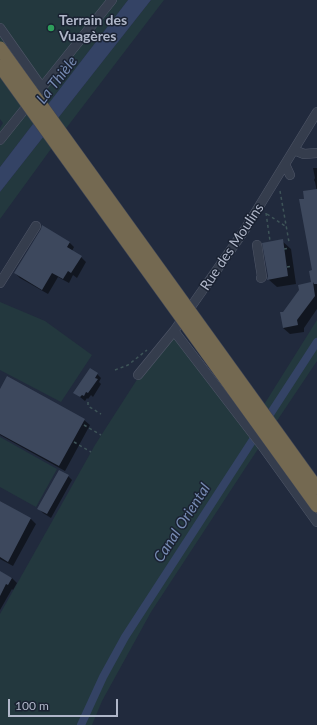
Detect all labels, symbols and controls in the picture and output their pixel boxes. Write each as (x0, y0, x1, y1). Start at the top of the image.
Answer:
place label: Terrain des Vuagères (59, 12, 127, 44)
marker: Terrain des Vuagères (46, 23, 56, 33)
water label: La Thièle (33, 53, 81, 107)
street label: Rue des Moulins (197, 200, 267, 294)
water label: Canal Oriental (150, 480, 214, 566)
scale bar (10, 691, 120, 717)
text: 100 m (15, 698, 49, 713)

